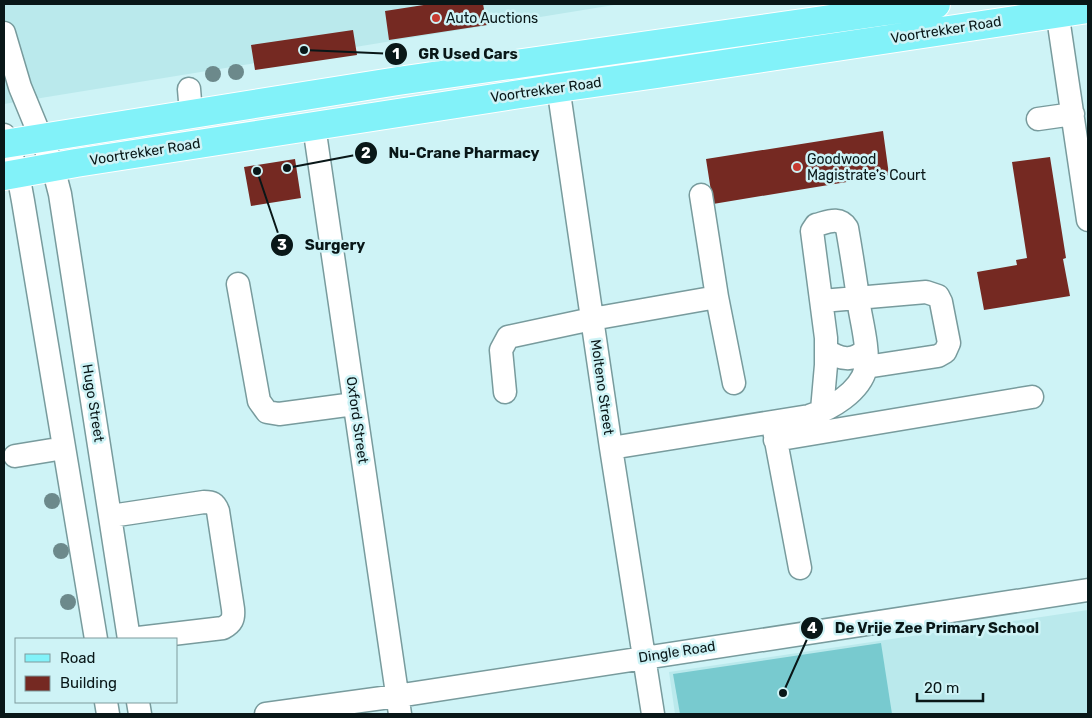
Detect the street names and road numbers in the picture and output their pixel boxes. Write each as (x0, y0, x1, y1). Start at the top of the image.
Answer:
street label: Voortrekker Road (889, 13, 1003, 47)
street label: Voortrekker Road (489, 74, 603, 106)
street label: Voortrekker Road (88, 135, 202, 169)
street label: Molteno Street (587, 338, 617, 436)
street label: Hugo Street (78, 363, 108, 444)
street label: Oxford Street (342, 375, 372, 465)
street label: Dingle Road (637, 638, 717, 666)

